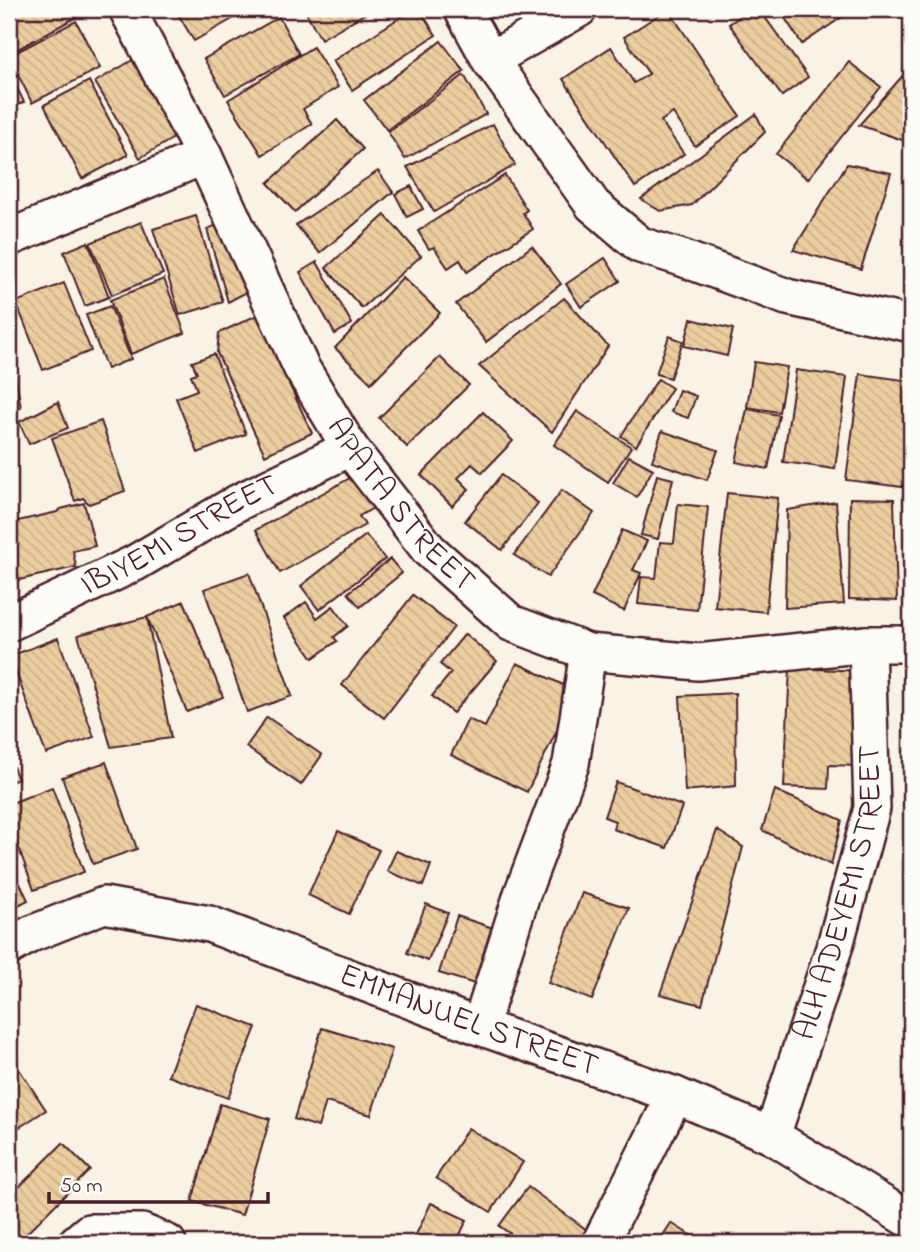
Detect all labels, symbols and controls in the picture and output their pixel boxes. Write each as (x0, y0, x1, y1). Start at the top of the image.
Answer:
street label: APATA STREET (313, 409, 486, 604)
street label: IBIYEMI STREET (73, 463, 287, 609)
street label: ALH ADEYEMI STREET (782, 745, 896, 1046)
street label: EMMANUEL STREET (332, 952, 605, 1090)
scale bar (49, 1161, 268, 1205)
text: 50 m (60, 1172, 103, 1202)

